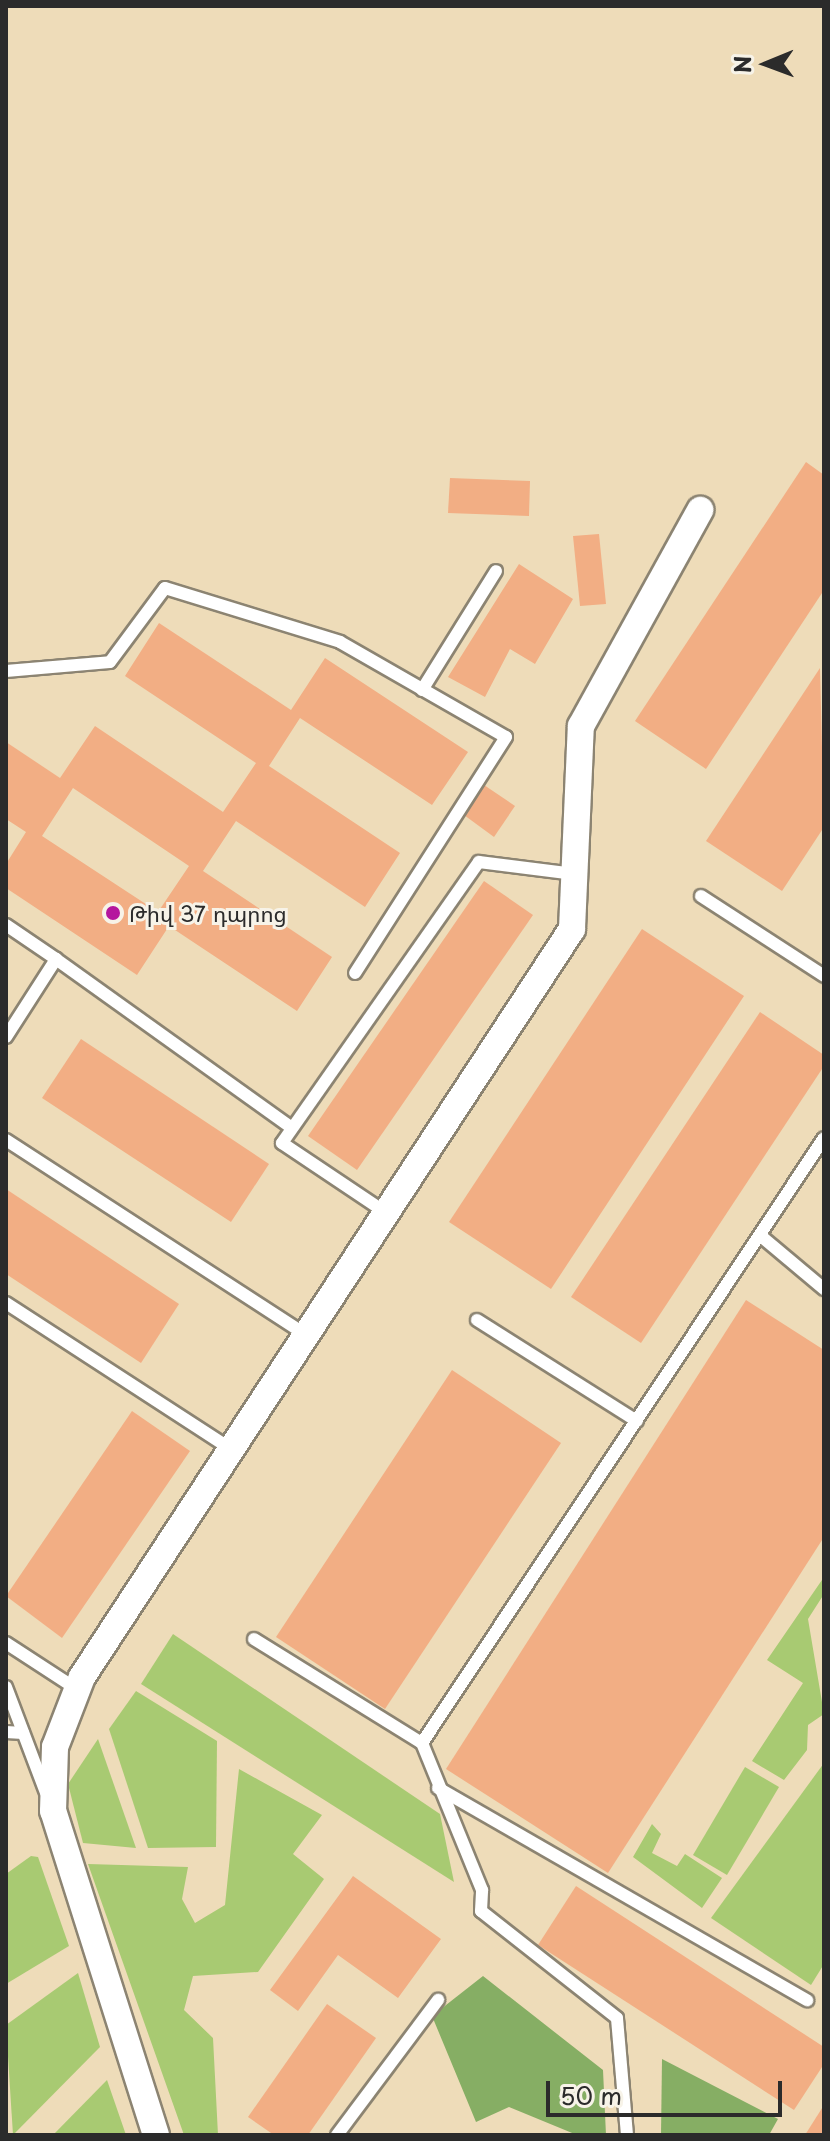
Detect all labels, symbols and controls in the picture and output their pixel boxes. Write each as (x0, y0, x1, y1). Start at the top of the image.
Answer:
north arrow (726, 24, 806, 104)
text: N (725, 55, 758, 73)
place label: Թիվ 37 դպրոց (129, 900, 287, 926)
marker: Թիվ 37 դպրոց (104, 904, 122, 922)
scale bar (550, 2065, 786, 2115)
text: 50 m (560, 2077, 622, 2113)

